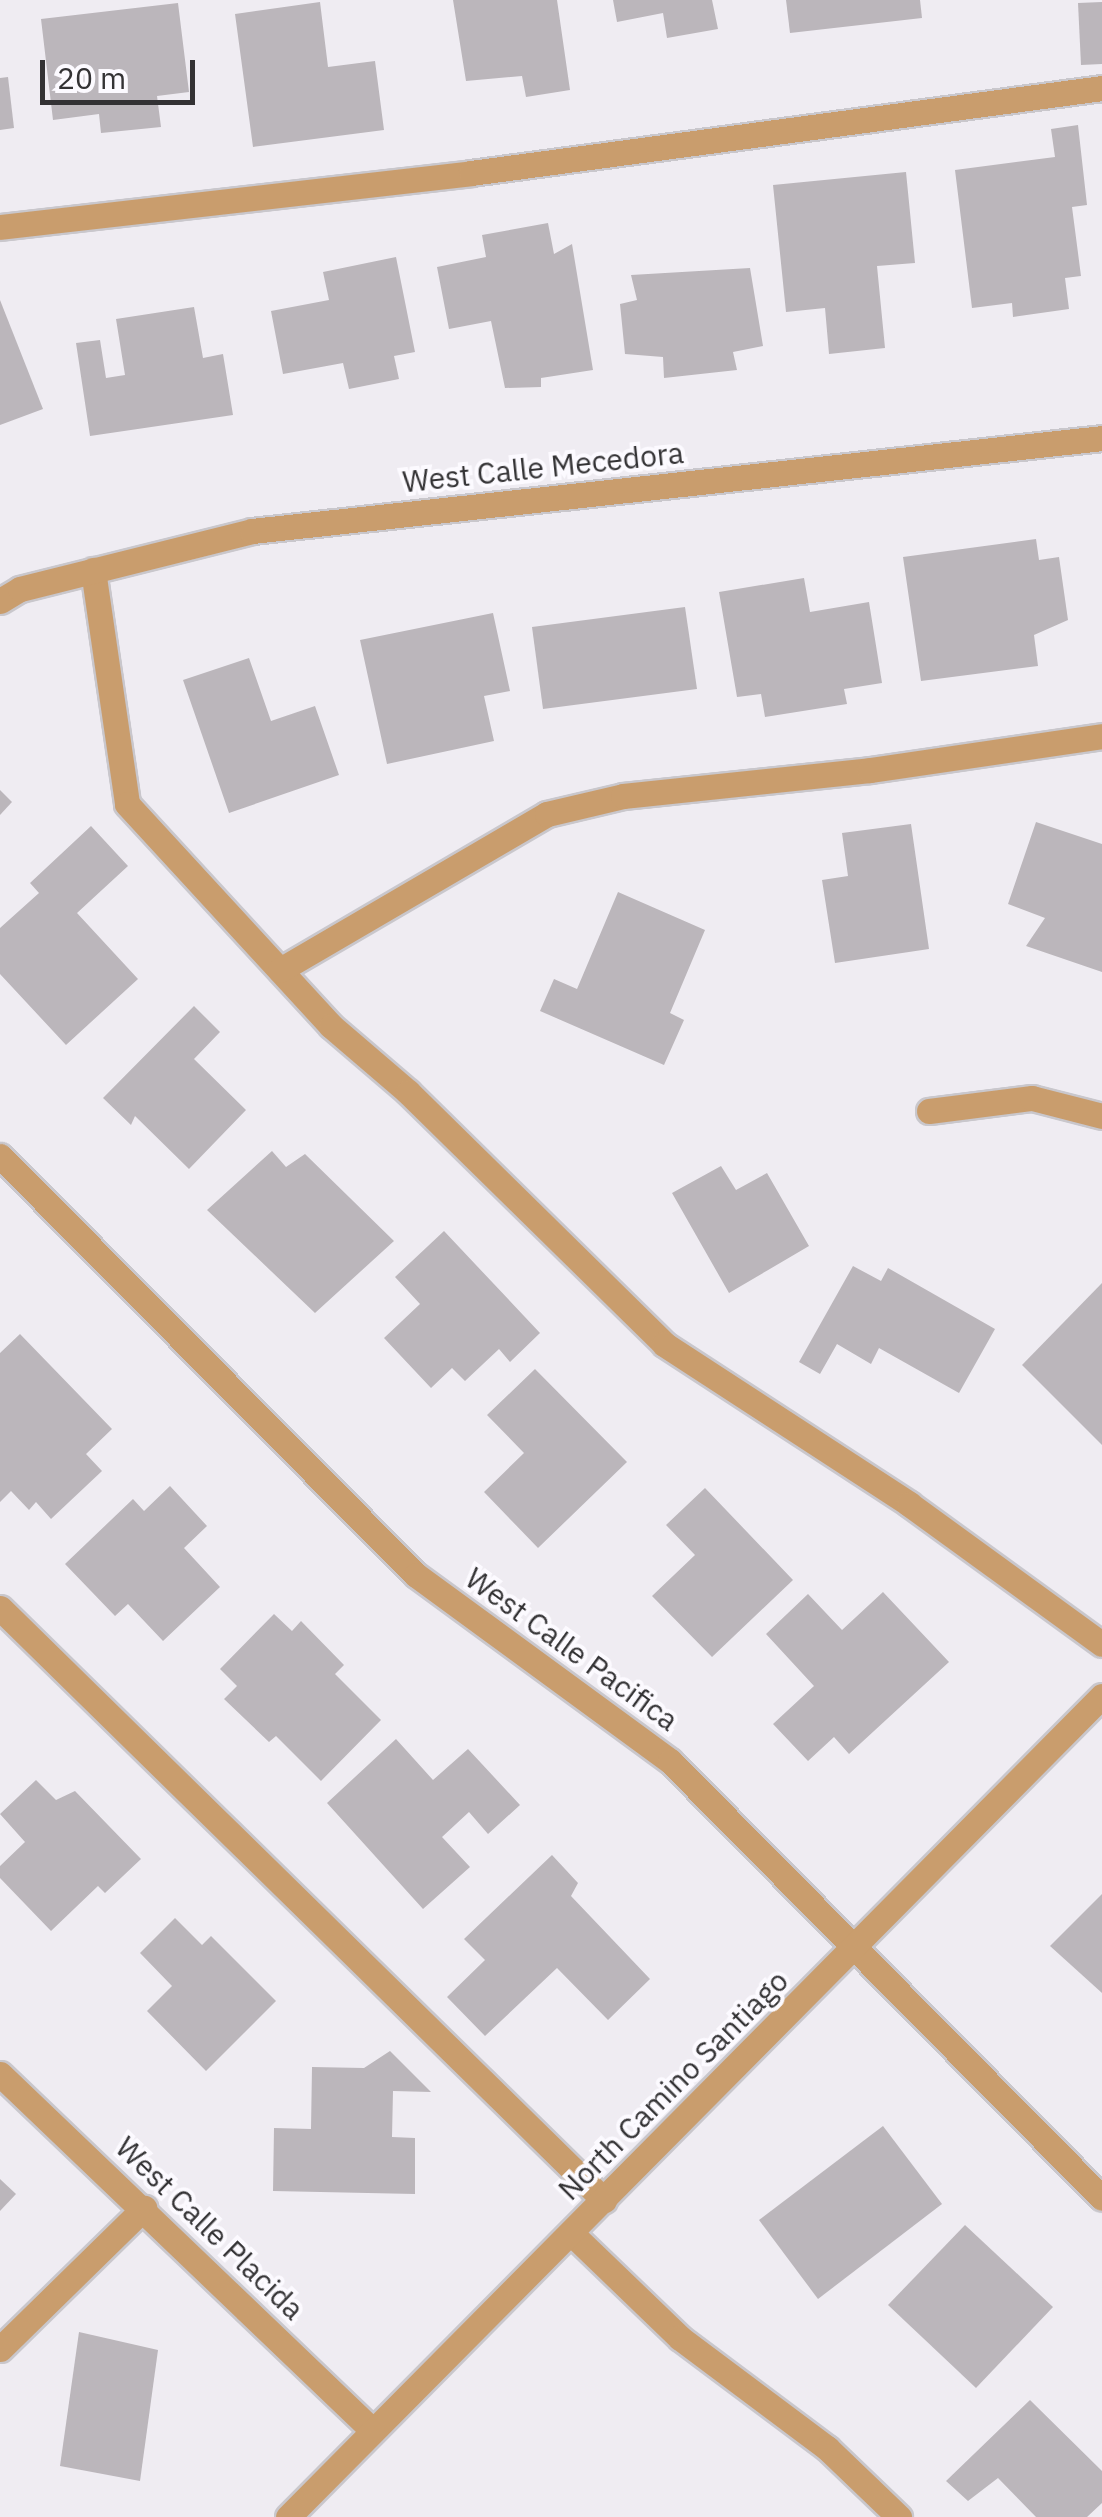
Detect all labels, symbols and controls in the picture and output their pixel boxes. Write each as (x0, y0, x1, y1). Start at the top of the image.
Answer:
scale bar (45, 40, 200, 102)
text: 20 m (57, 58, 126, 97)
street label: West Calle Mecedora (401, 434, 685, 500)
street label: West Calle Pacifica (459, 1560, 685, 1738)
street label: North Camino Santiago (551, 1963, 795, 2207)
street label: West Calle Placida (108, 2129, 312, 2327)

